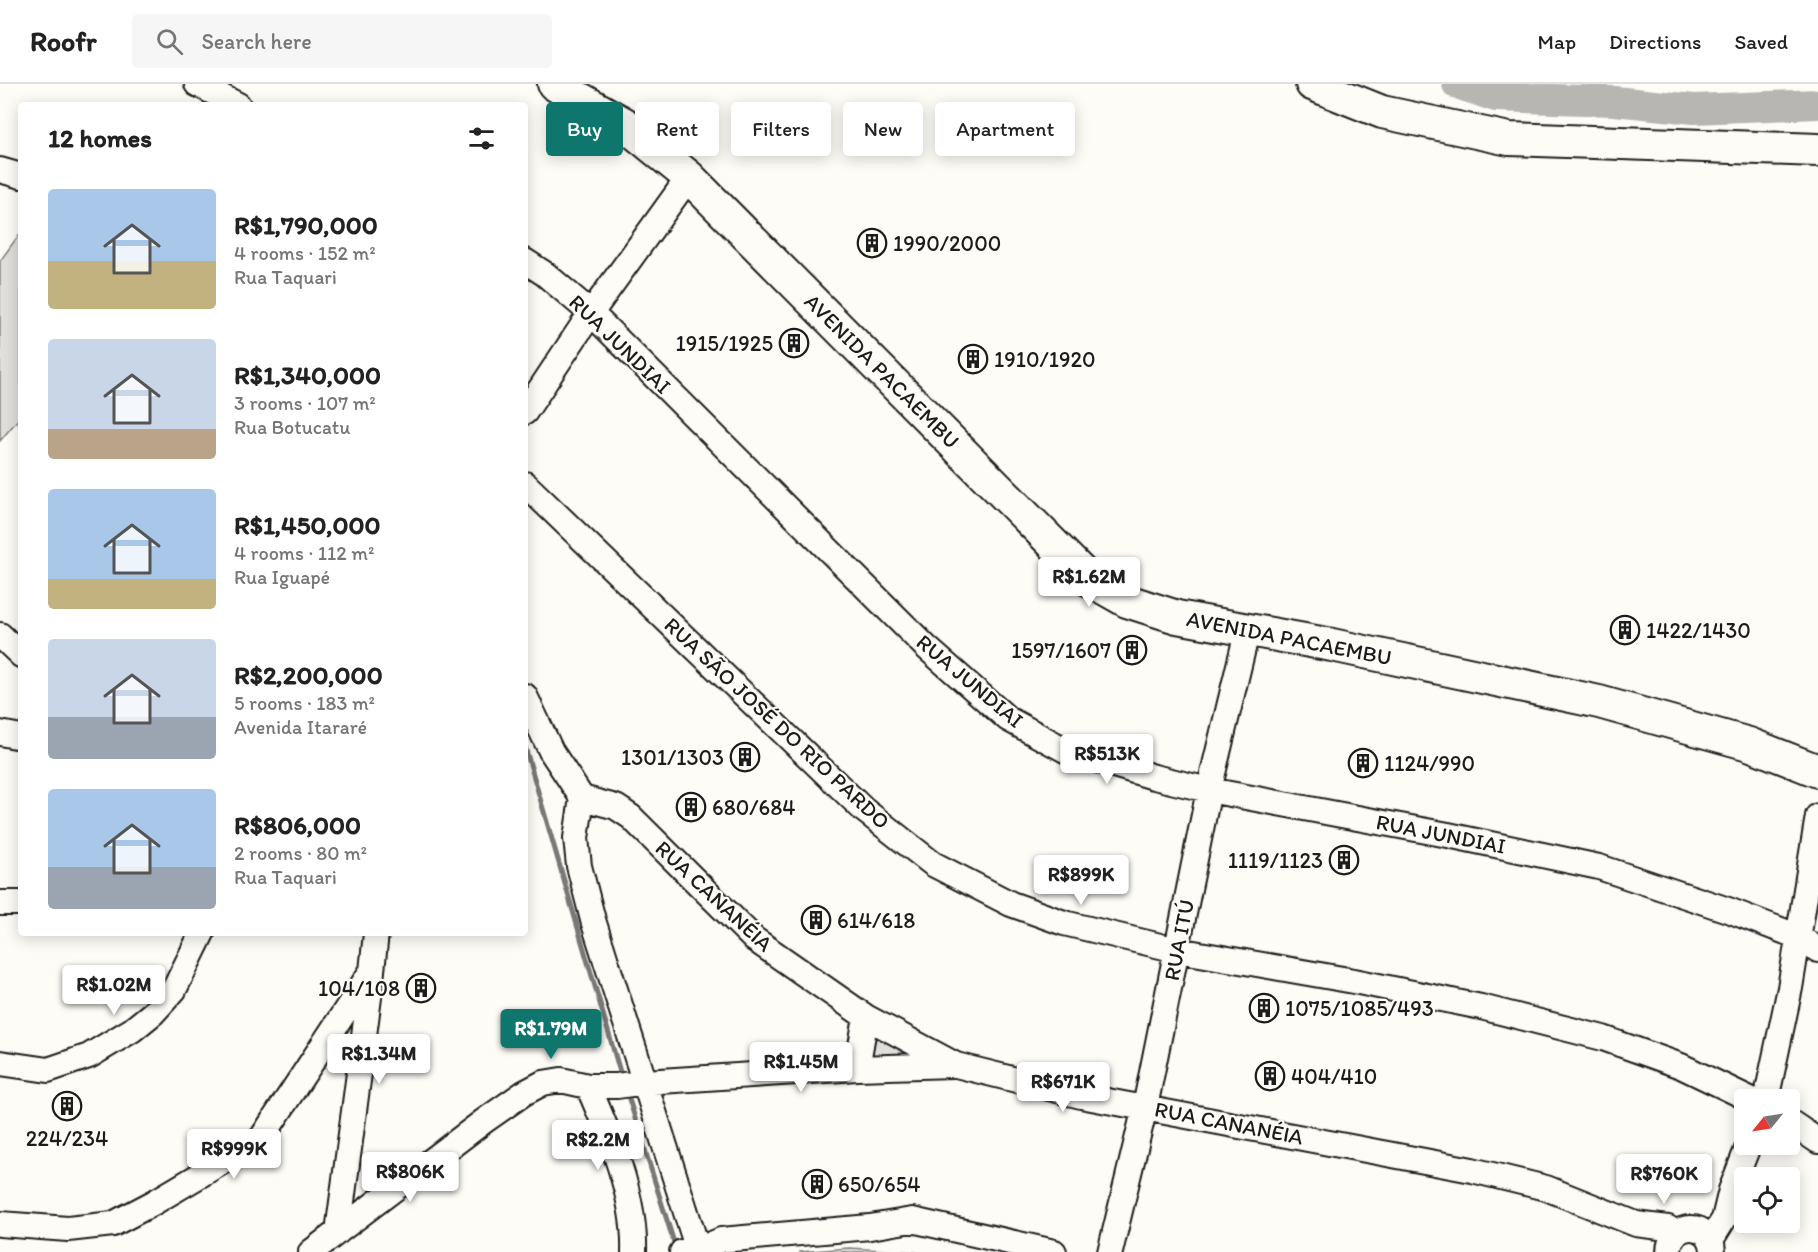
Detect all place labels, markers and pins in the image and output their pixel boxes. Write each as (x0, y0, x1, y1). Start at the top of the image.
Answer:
building icon: 1990/2000 (856, 227, 888, 259)
place label: 1990/2000 (893, 230, 1001, 257)
building icon: 1915/1925 (778, 327, 810, 359)
place label: 1915/1925 (675, 330, 773, 357)
building icon: 1910/1920 (957, 343, 989, 375)
place label: 1910/1920 (994, 346, 1096, 373)
pin: R$1.62M (1034, 557, 1144, 608)
building icon: 1422/1430 (1609, 614, 1641, 646)
place label: 1422/1430 (1646, 617, 1751, 644)
building icon: 1597/1607 (1116, 634, 1148, 666)
place label: 1597/1607 (1011, 637, 1111, 664)
pin: R$513K (1058, 734, 1156, 785)
building icon: 1301/1303 (729, 741, 761, 773)
place label: 1301/1303 (621, 744, 724, 771)
building icon: 1124/990 (1347, 747, 1379, 779)
place label: 1124/990 (1384, 750, 1475, 777)
building icon: 680/684 (675, 791, 707, 823)
place label: 680/684 (712, 794, 795, 821)
building icon: 1119/1123 (1328, 844, 1360, 876)
place label: 1119/1123 (1228, 847, 1323, 874)
pin: R$899K (1032, 855, 1130, 906)
building icon: 614/618 (800, 904, 832, 936)
place label: 614/618 (837, 907, 915, 934)
pin: R$1.02M (59, 965, 169, 1016)
building icon: 104/108 (405, 972, 437, 1004)
place label: 104/108 (318, 975, 400, 1002)
building icon: 1075/1085/493 (1248, 992, 1280, 1024)
place label: 1075/1085/493 (1285, 995, 1434, 1022)
pin: R$1.79M (496, 1009, 606, 1060)
pin: R$1.34M (324, 1034, 434, 1085)
pin: R$1.45M (746, 1042, 856, 1093)
building icon: 404/410 (1254, 1060, 1286, 1092)
pin: R$671K (1014, 1062, 1112, 1113)
place label: 404/410 (1291, 1063, 1377, 1090)
building icon: 224/234 (51, 1090, 83, 1122)
pin: R$2.2M (549, 1120, 647, 1171)
place label: 224/234 (26, 1125, 108, 1152)
pin: R$999K (185, 1129, 283, 1180)
pin: R$806K (361, 1152, 459, 1203)
pin: R$760K (1615, 1154, 1713, 1205)
building icon: 650/654 (801, 1168, 833, 1200)
place label: 650/654 (838, 1171, 920, 1198)

